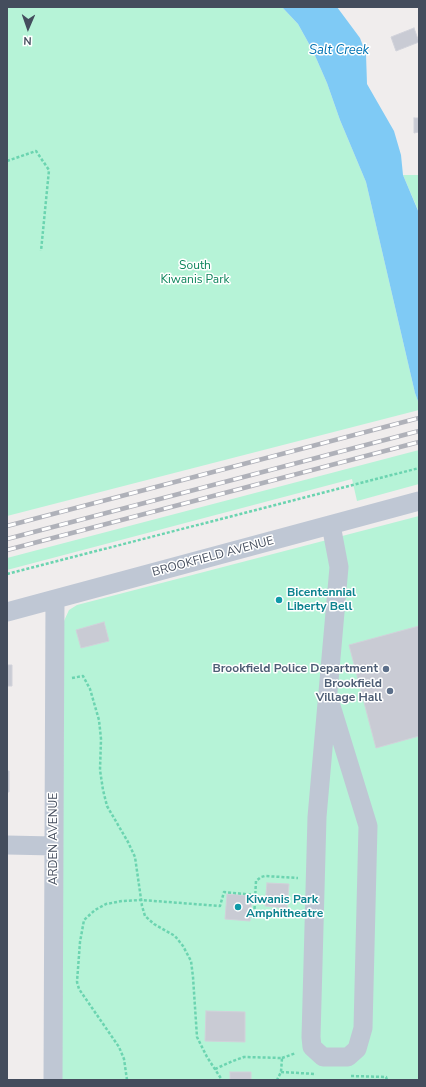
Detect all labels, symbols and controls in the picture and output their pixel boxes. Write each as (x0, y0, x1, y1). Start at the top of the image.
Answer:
north arrow (8, 8, 48, 48)
text: N (23, 33, 32, 48)
water label: Salt Creek (309, 43, 369, 59)
park label: South Kiwanis Park (160, 259, 230, 287)
street label: BROOKFIELD AVENUE (151, 534, 275, 580)
place label: Bicentennial Liberty Bell (287, 586, 356, 614)
marker: Bicentennial Liberty Bell (274, 595, 284, 605)
place label: Brookfield Police Department (213, 662, 378, 676)
marker: Brookfield Police Department (381, 664, 391, 674)
place label: Brookfield Village Hall (316, 677, 382, 705)
marker: Brookfield Village Hall (385, 686, 395, 696)
street label: ARDEN AVENUE (47, 793, 61, 885)
place label: Kiwanis Park Amphitheatre (246, 893, 323, 921)
marker: Kiwanis Park Amphitheatre (233, 902, 243, 912)

